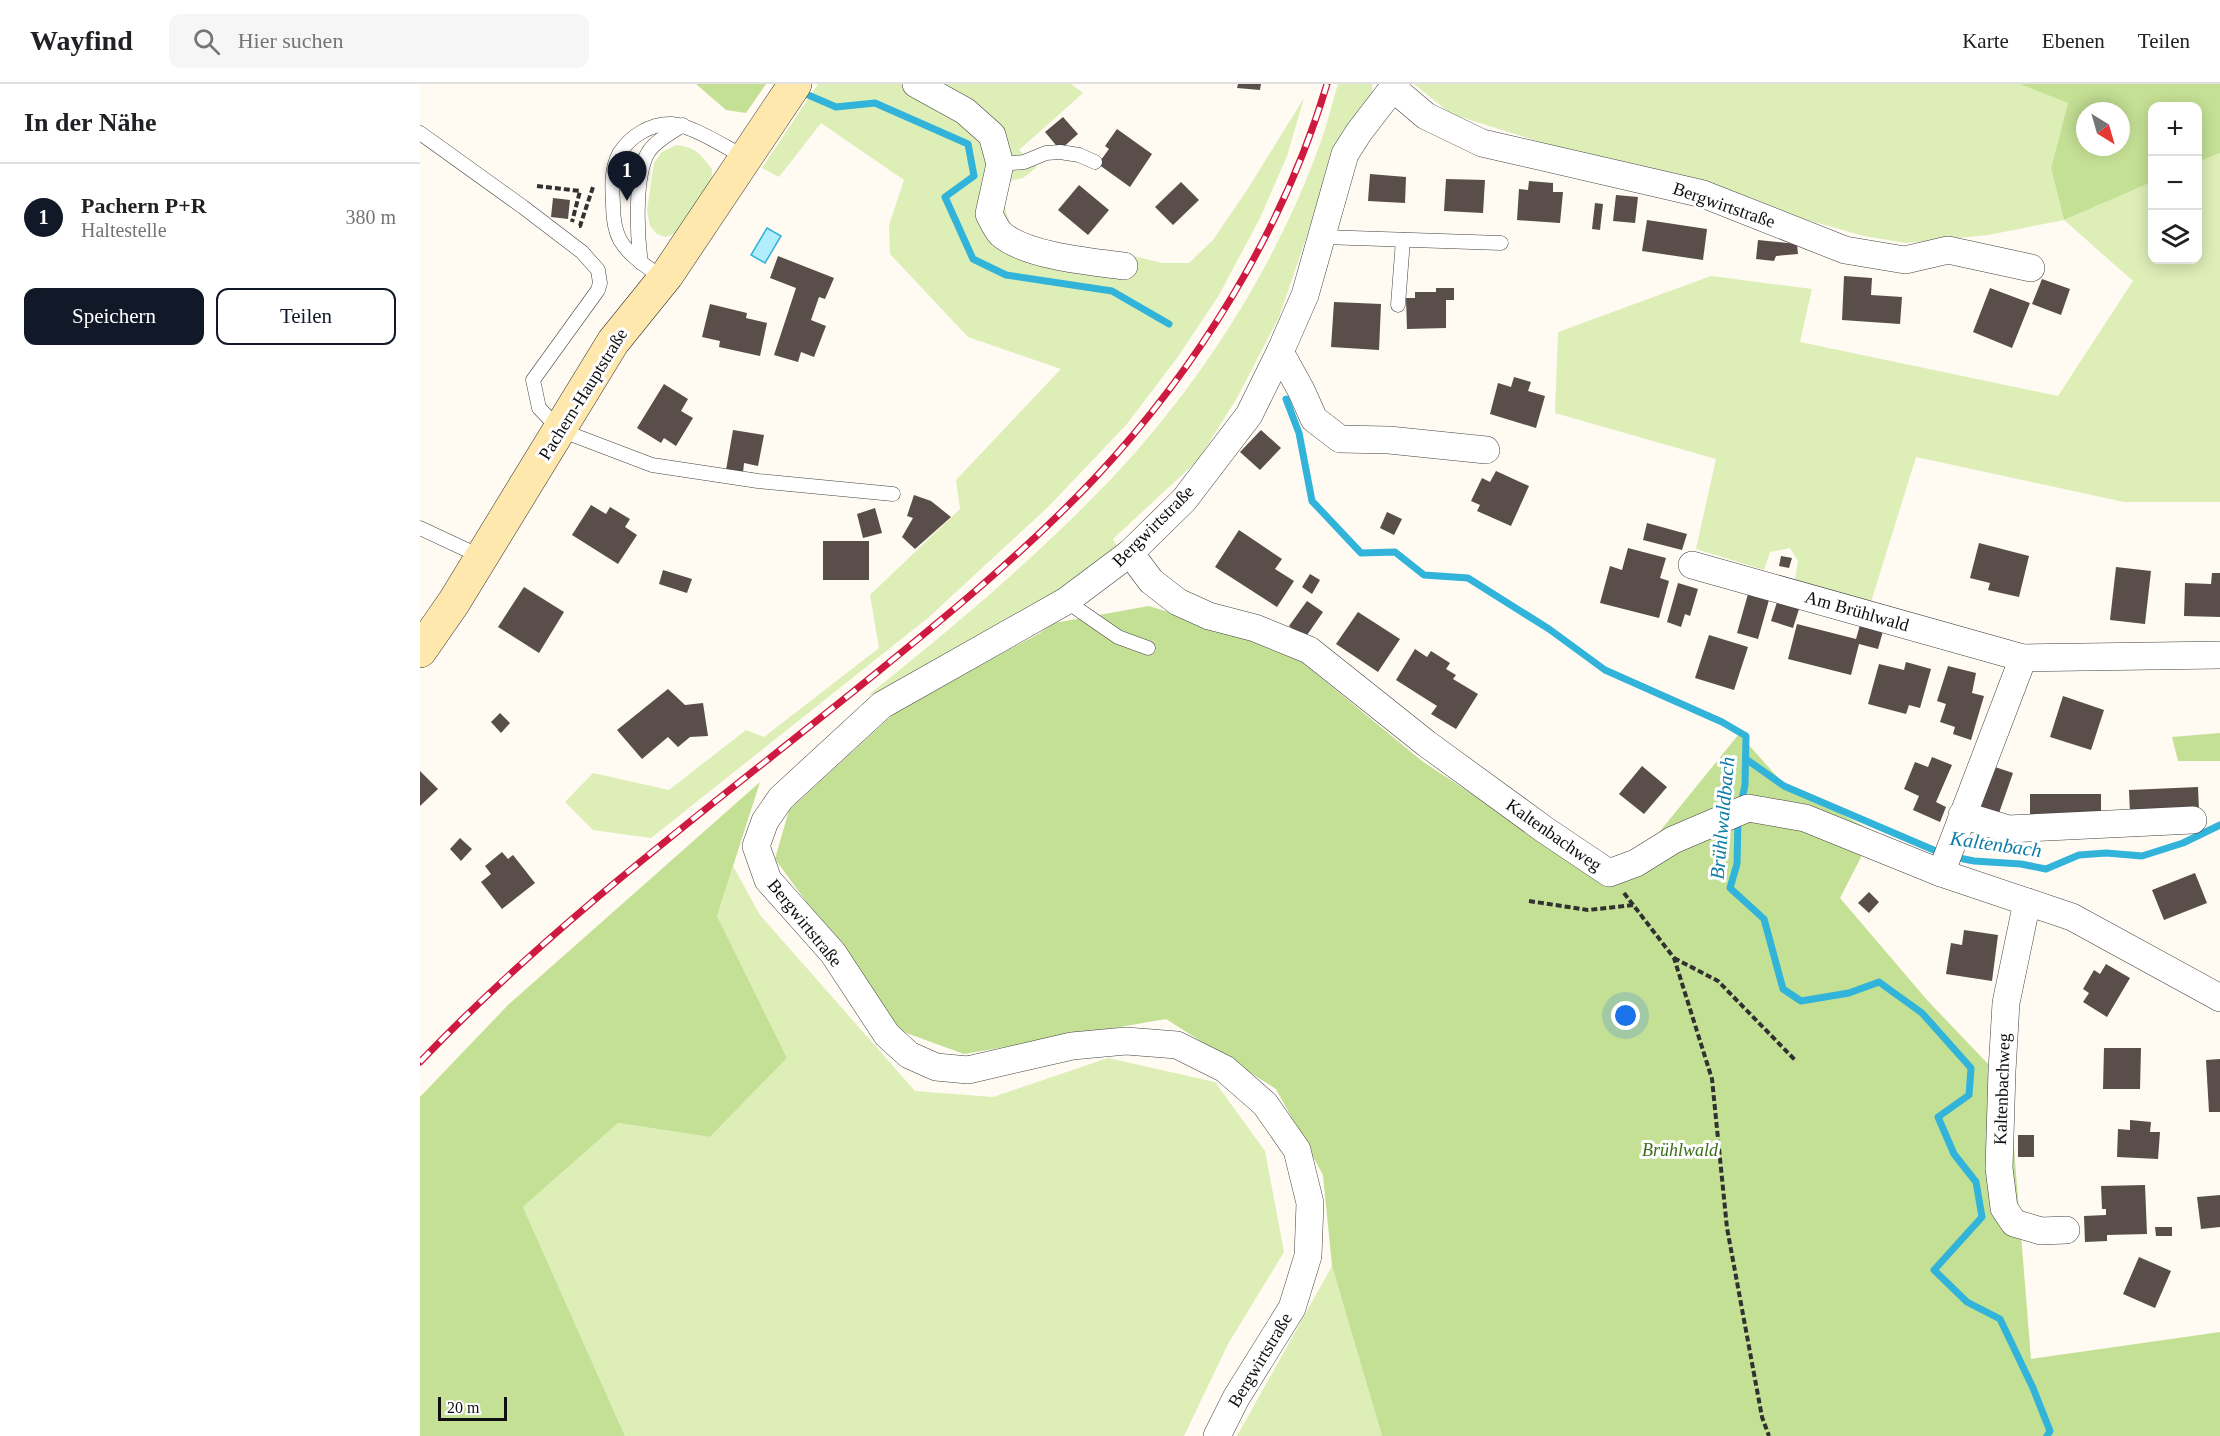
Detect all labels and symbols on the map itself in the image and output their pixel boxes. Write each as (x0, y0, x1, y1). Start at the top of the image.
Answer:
north arrow (2076, 102, 2130, 156)
pin: 1 (608, 152, 646, 201)
street label: Bergwirtstraße (1670, 178, 1778, 232)
street label: Pachern-Hauptstraße (535, 325, 631, 463)
street label: Bergwirtstraße (1108, 481, 1198, 571)
street label: Am Brühlwald (1803, 587, 1911, 635)
water label: Brühlwaldbach (1706, 756, 1738, 880)
street label: Kaltenbachweg (1502, 795, 1606, 875)
water label: Kaltenbach (1948, 827, 2043, 861)
street label: Bergwirtstraße (764, 875, 846, 971)
your location (1611, 1001, 1640, 1030)
street label: Kaltenbachweg (1990, 1033, 2014, 1145)
park label: Brühlwald (1642, 1140, 1719, 1160)
street label: Bergwirtstraße (1224, 1309, 1296, 1411)
scale bar (438, 1394, 507, 1422)

